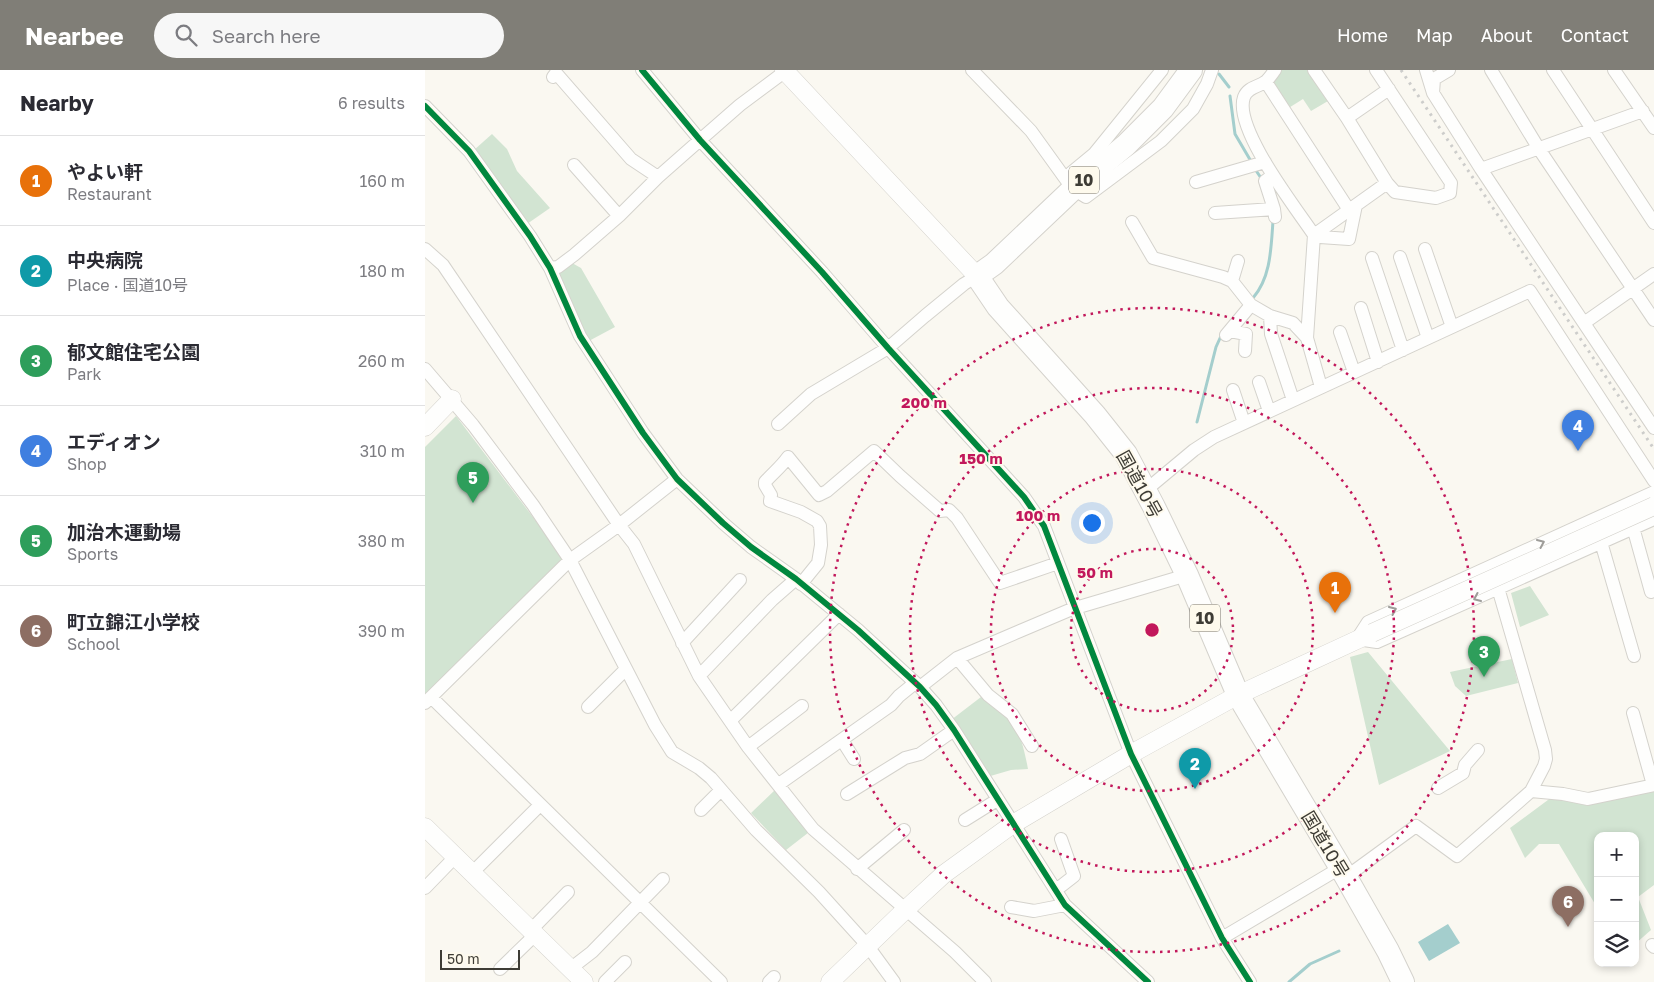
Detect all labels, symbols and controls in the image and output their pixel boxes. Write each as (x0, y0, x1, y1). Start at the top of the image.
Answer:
search box (154, 13, 504, 58)
text: Nearbee (25, 21, 124, 50)
icon: search (172, 21, 200, 49)
text: Search here (212, 24, 321, 47)
text: Home (1337, 24, 1388, 46)
text: Map (1416, 24, 1453, 46)
text: About (1481, 24, 1533, 46)
text: Contact (1561, 24, 1629, 46)
text: Nearby (20, 90, 94, 116)
text: 6 results (338, 93, 405, 113)
text: やよい軒 (67, 160, 143, 183)
road number: 10 (1069, 166, 1099, 194)
text: 1 (32, 171, 40, 191)
text: 160 m (359, 171, 405, 191)
text: Restaurant (67, 184, 152, 204)
text: 中央病院 (67, 248, 143, 271)
text: 2 (31, 261, 41, 281)
text: 180 m (359, 261, 405, 281)
text: Place · 国道10号 (67, 275, 188, 295)
text: 郁文館住宅公園 (67, 340, 200, 363)
text: 3 (31, 351, 41, 371)
text: 260 m (358, 351, 405, 371)
text: Park (67, 364, 102, 384)
text: 200 m (901, 393, 947, 411)
pin: 4 (1562, 410, 1594, 451)
text: エディオン (67, 430, 161, 453)
text: 4 (31, 441, 41, 461)
text: 310 m (360, 441, 405, 461)
street label: 国道10号 (1112, 446, 1168, 522)
text: 150 m (959, 449, 1003, 467)
text: Shop (67, 454, 107, 474)
pin: 5 (457, 462, 489, 503)
text: 100 m (1016, 506, 1060, 524)
your location (1079, 510, 1105, 536)
text: 加治木運動場 (67, 520, 181, 543)
text: 5 (31, 531, 41, 551)
text: 380 m (358, 531, 405, 551)
one-way arrow (1536, 539, 1545, 550)
text: Sports (67, 544, 118, 564)
text: 50 m (1077, 563, 1113, 581)
pin: 1 (1319, 572, 1351, 613)
one-way arrow (1473, 592, 1482, 602)
road number: 10 (1190, 604, 1220, 632)
one-way arrow (1388, 606, 1397, 617)
text: 町立錦江小学校 (67, 610, 200, 633)
text: 6 (31, 621, 41, 641)
text: 390 m (358, 621, 405, 641)
centre of rings (1143, 621, 1161, 639)
text: School (67, 634, 120, 654)
pin: 3 (1468, 636, 1500, 677)
pin: 2 (1179, 748, 1211, 789)
street label: 国道10号 (1298, 807, 1354, 881)
map controls (1594, 832, 1639, 967)
button: + (1594, 832, 1639, 877)
button: − (1594, 877, 1639, 922)
pin: 6 (1552, 886, 1584, 927)
button: layers (1594, 922, 1639, 967)
scale bar (440, 947, 520, 970)
text: 50 m (447, 950, 480, 967)

